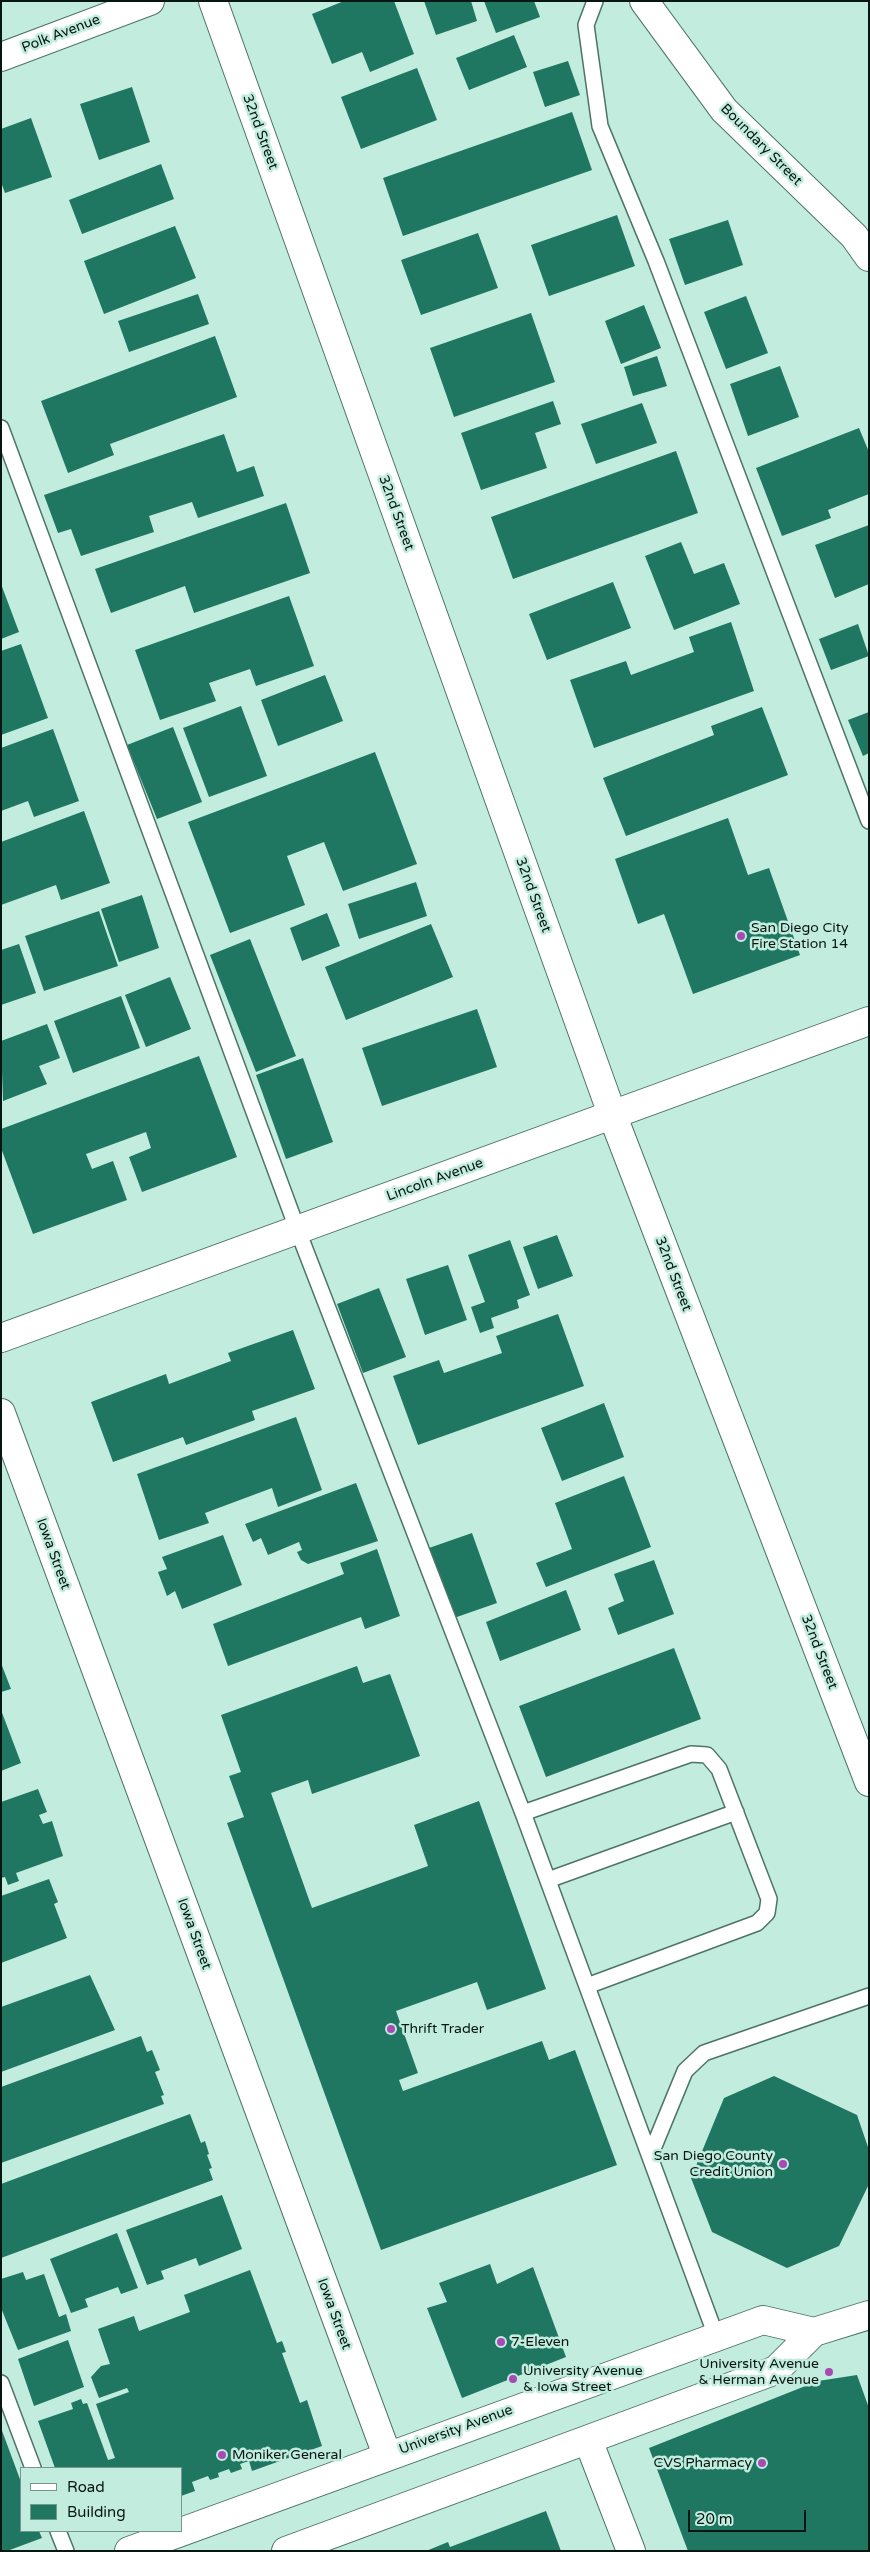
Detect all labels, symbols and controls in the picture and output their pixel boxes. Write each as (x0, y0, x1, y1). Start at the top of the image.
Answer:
street label: Polk Avenue (19, 11, 103, 57)
street label: 32nd Street (239, 92, 281, 172)
street label: Boundary Street (717, 101, 805, 189)
street label: 32nd Street (375, 473, 417, 553)
street label: 32nd Street (512, 855, 554, 935)
place label: San Diego City Fire Station 14 (751, 920, 848, 952)
marker: San Diego City Fire Station 14 (735, 930, 747, 942)
street label: Lincoln Avenue (384, 1155, 486, 1205)
street label: 32nd Street (651, 1234, 695, 1314)
street label: Iowa Street (32, 1516, 74, 1592)
street label: 32nd Street (797, 1612, 841, 1692)
street label: Iowa Street (173, 1896, 215, 1972)
place label: Thrift Trader (401, 2021, 484, 2037)
marker: Thrift Trader (385, 2023, 397, 2035)
place label: San Diego County Credit Union (654, 2148, 773, 2180)
marker: San Diego County Credit Union (777, 2158, 789, 2170)
street label: Iowa Street (313, 2276, 355, 2352)
place label: 7-Eleven (511, 2334, 569, 2350)
marker: 7-Eleven (495, 2336, 507, 2348)
place label: University Avenue & Herman Avenue (698, 2356, 819, 2388)
place label: University Avenue & Iowa Street (523, 2363, 643, 2396)
marker: University Avenue & Herman Avenue (823, 2366, 835, 2378)
marker: University Avenue & Iowa Street (507, 2373, 519, 2385)
street label: University Avenue (397, 2402, 515, 2458)
place label: Moniker General (232, 2447, 342, 2463)
marker: Moniker General (216, 2449, 228, 2461)
place label: CVS Pharmacy (654, 2455, 752, 2471)
marker: CVS Pharmacy (756, 2457, 768, 2469)
legend (20, 2467, 182, 2532)
text: Road (67, 2478, 105, 2496)
scale bar (690, 2500, 808, 2532)
text: Building (67, 2503, 126, 2521)
text: 20 m (696, 2510, 733, 2528)

